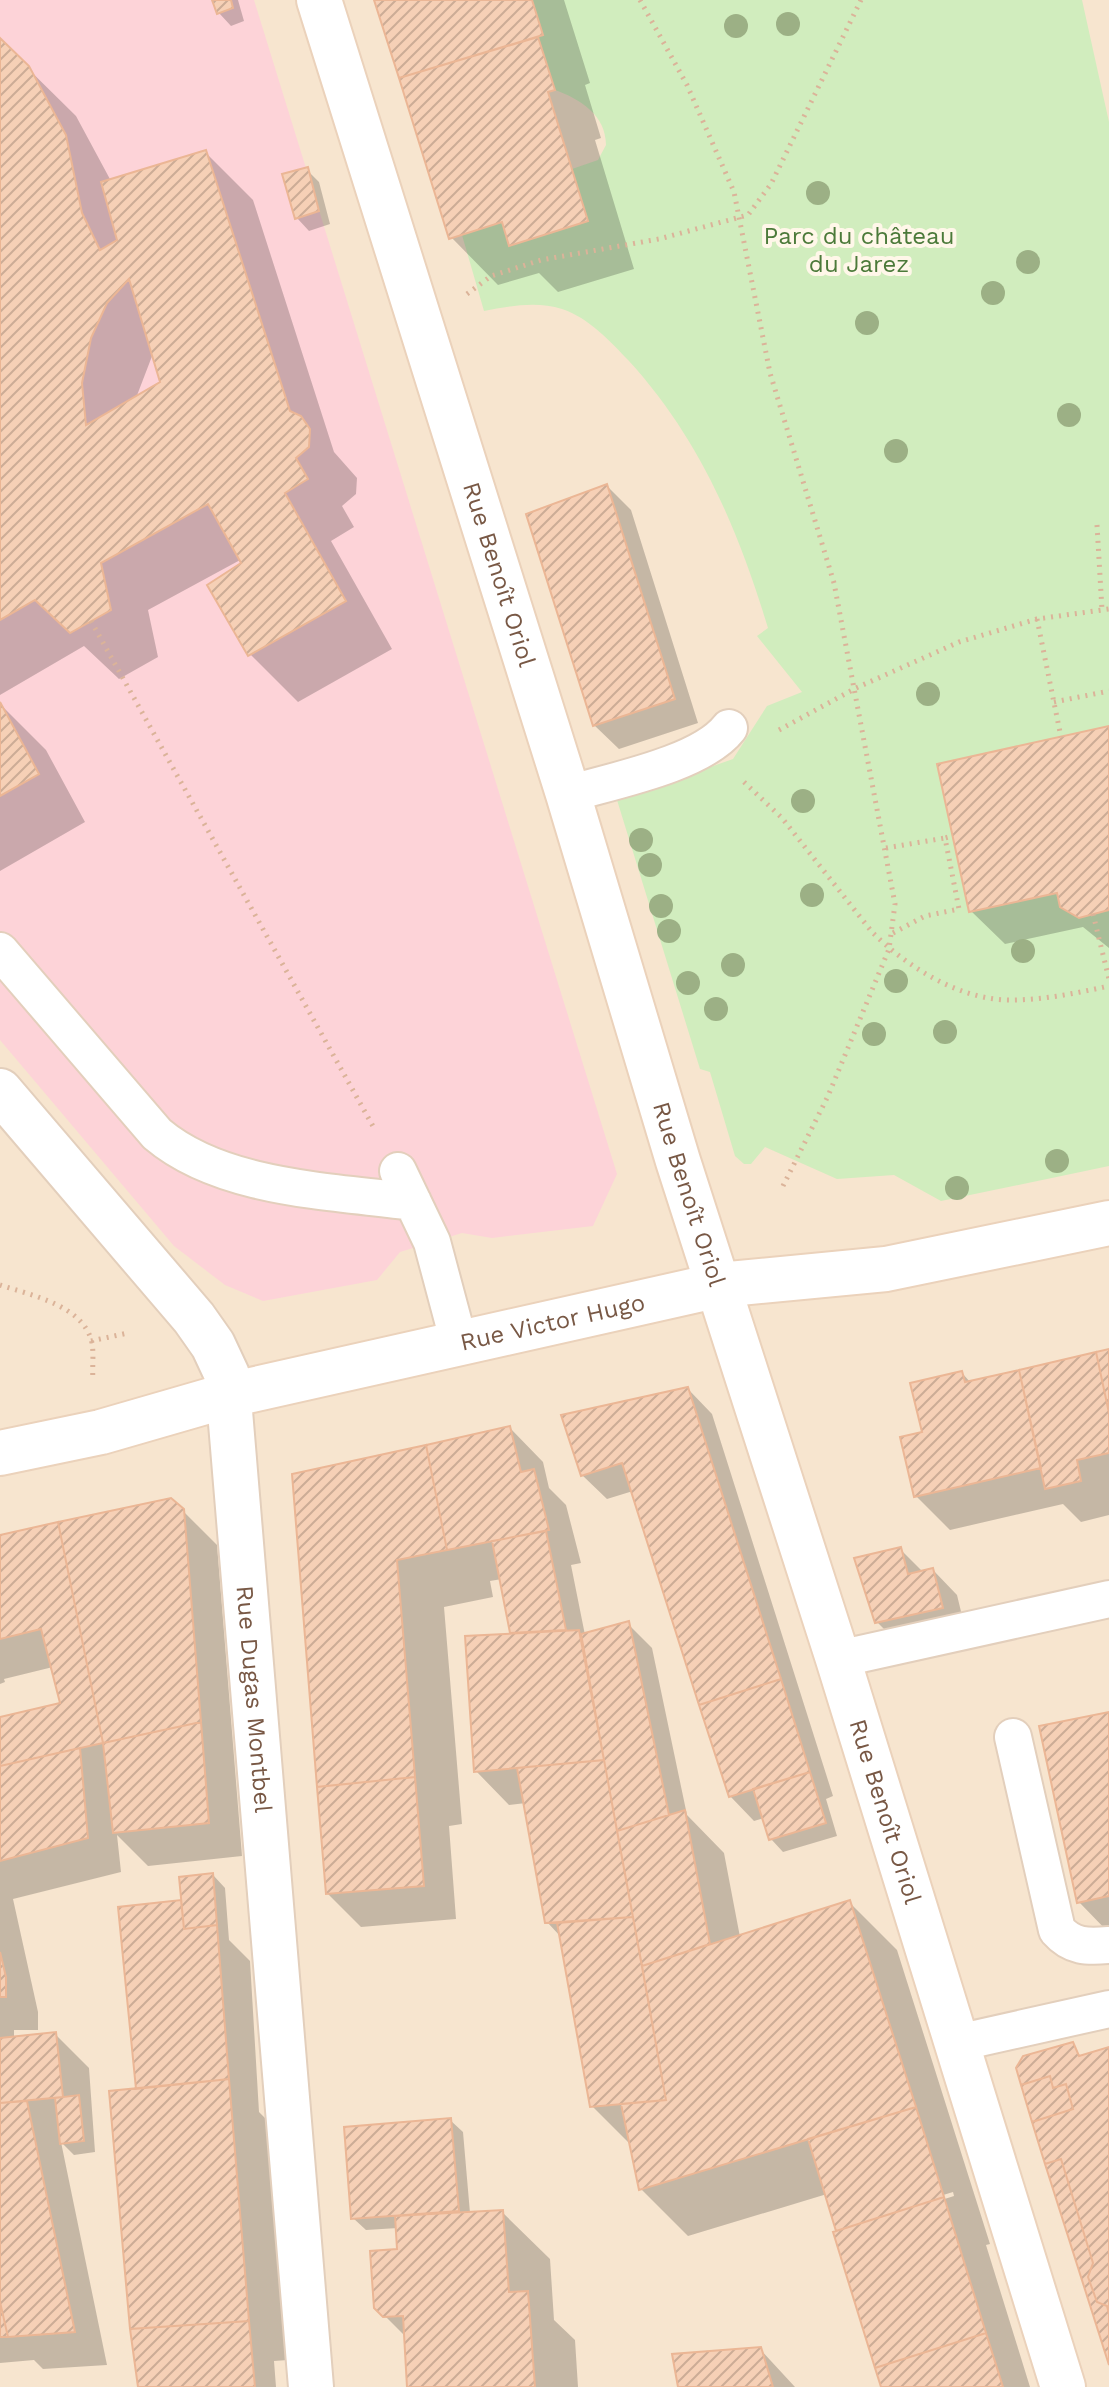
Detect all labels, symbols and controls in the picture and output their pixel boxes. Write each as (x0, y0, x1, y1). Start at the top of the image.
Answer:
park label: Parc du château du Jarez (764, 222, 955, 278)
street label: Rue Benoît Oriol (457, 479, 541, 671)
street label: Rue Benoît Oriol (647, 1098, 731, 1290)
street label: Rue Victor Hugo (458, 1288, 648, 1357)
street label: Rue Dugas Montbel (231, 1585, 277, 1814)
street label: Rue Benoît Oriol (843, 1716, 927, 1908)

